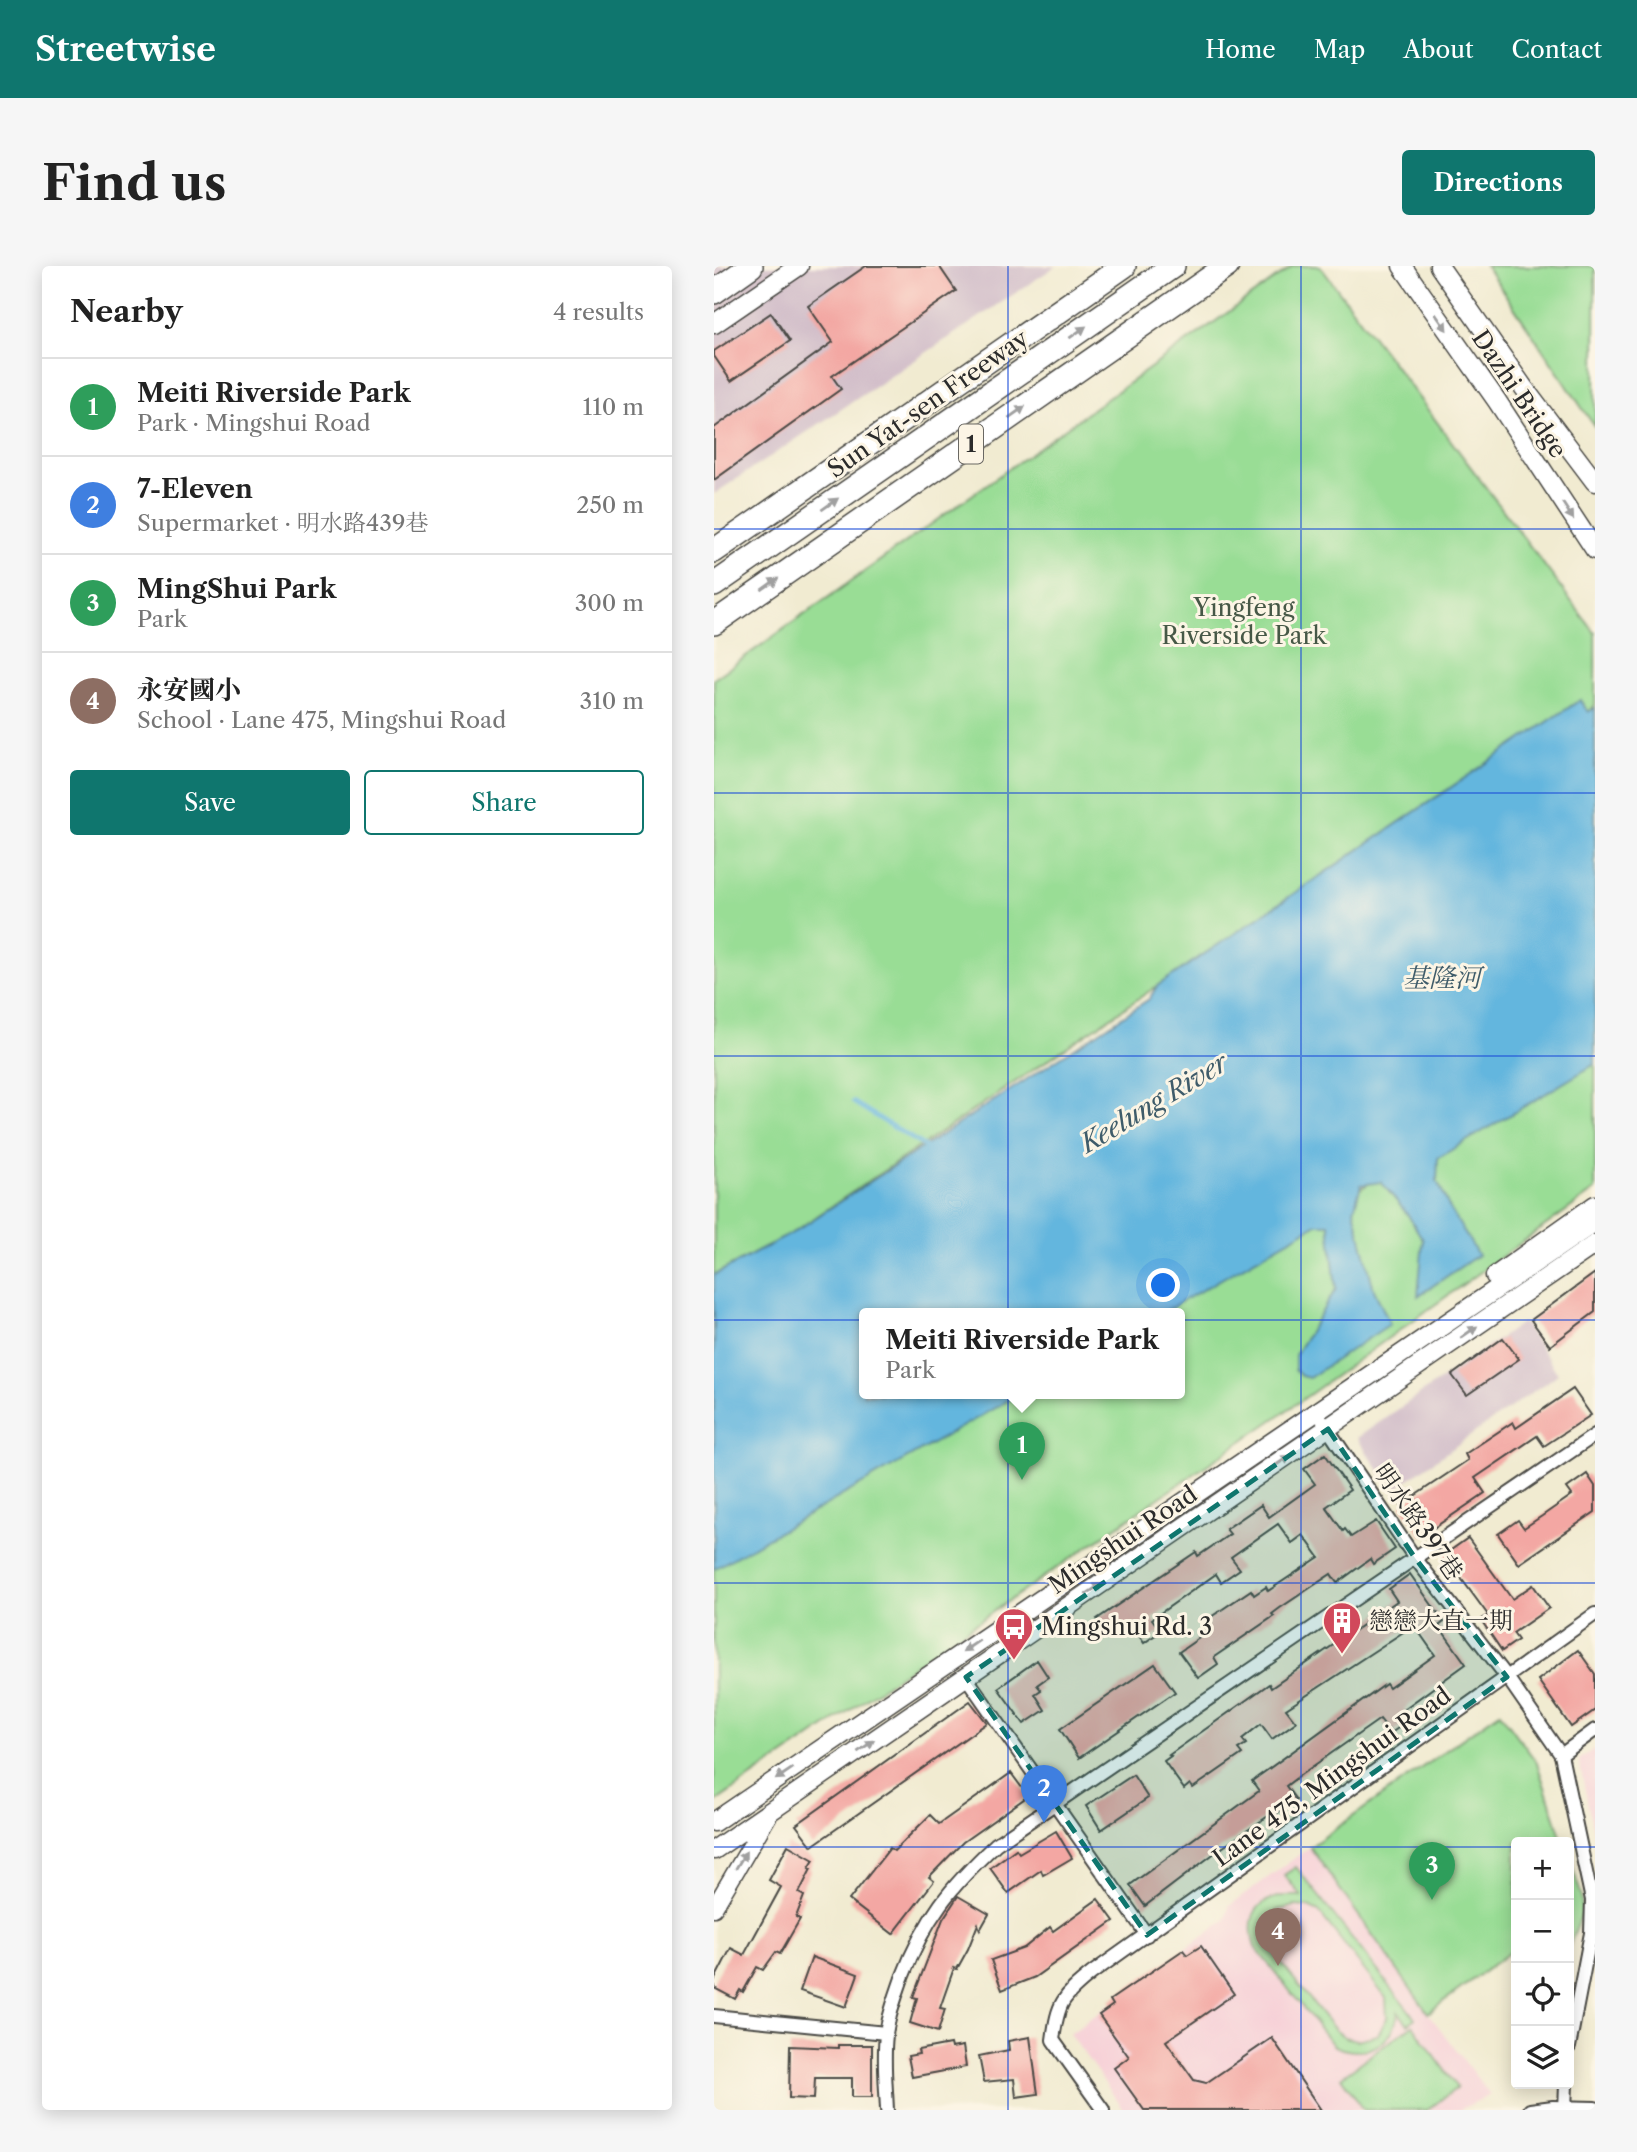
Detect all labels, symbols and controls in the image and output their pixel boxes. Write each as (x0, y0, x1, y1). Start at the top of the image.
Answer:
text: Streetwise (35, 29, 216, 70)
text: Home (1205, 35, 1276, 64)
text: Map (1314, 35, 1365, 64)
text: About (1403, 35, 1474, 64)
text: Contact (1512, 35, 1602, 64)
button: Directions (1402, 150, 1595, 215)
text: Find us (42, 152, 226, 213)
text: Nearby (70, 293, 183, 330)
text: 4 results (553, 298, 644, 326)
one-way arrow (1434, 313, 1448, 331)
street label: Sun Yat-sen Freeway (822, 323, 1034, 484)
street label: Dazhi Bridge (1466, 324, 1573, 463)
one-way arrow (1069, 325, 1087, 339)
text: Meiti Riverside Park (137, 377, 411, 409)
text: 1 (88, 393, 98, 421)
text: 110 m (583, 393, 644, 421)
one-way arrow (1008, 405, 1026, 419)
text: Park · Mingshui Road (137, 409, 371, 437)
road number: 1 (959, 424, 983, 463)
text: 7-Eleven (137, 473, 253, 505)
text: 2 (86, 491, 100, 519)
text: 250 m (576, 491, 644, 519)
one-way arrow (821, 497, 839, 511)
one-way arrow (1561, 501, 1574, 520)
text: Supermarket · 明水路439巷 (137, 509, 428, 537)
text: MingShui Park (137, 573, 336, 605)
one-way arrow (761, 577, 779, 591)
text: 3 (87, 589, 100, 617)
text: 300 m (575, 589, 644, 617)
park label: Yingfeng Riverside Park (1162, 593, 1328, 650)
text: Park (137, 605, 187, 633)
text: 永安國小 (137, 674, 241, 706)
text: 4 (86, 687, 100, 715)
text: 310 m (580, 687, 644, 715)
text: School · Lane 475, Mingshui Road (137, 706, 506, 734)
button: Save (70, 770, 350, 835)
button: Share (364, 770, 644, 835)
water label: 基隆河 (1403, 962, 1485, 994)
water label: Keelung River (1073, 1045, 1235, 1161)
your location (1146, 1268, 1180, 1302)
popup (859, 1308, 1185, 1399)
text: Meiti Riverside Park (885, 1324, 1159, 1356)
one-way arrow (1460, 1325, 1478, 1339)
text: Park (885, 1356, 935, 1384)
pin: 1 (999, 1422, 1045, 1480)
one-way arrow (1273, 1454, 1291, 1468)
street label: 明水路397巷 (1368, 1458, 1469, 1585)
street label: Mingshui Road (1043, 1479, 1203, 1600)
one-way arrow (1085, 1582, 1103, 1596)
building icon: 戀戀大直一期 (1321, 1600, 1363, 1655)
bus stop icon: Mingshui Rd. 3 (993, 1606, 1035, 1661)
place label: 戀戀大直一期 (1369, 1606, 1513, 1635)
place label: Mingshui Rd. 3 (1041, 1612, 1212, 1641)
one-way arrow (962, 1639, 980, 1653)
street label: Lane 475, Mingshui Road (1207, 1680, 1457, 1873)
one-way arrow (857, 1739, 875, 1753)
pin: 2 (1021, 1765, 1067, 1823)
one-way arrow (775, 1767, 793, 1781)
map controls (1511, 1837, 1574, 2089)
button: + (1511, 1837, 1574, 1900)
pin: 3 (1409, 1842, 1455, 1900)
one-way arrow (735, 1851, 748, 1870)
button: − (1511, 1900, 1574, 1963)
pin: 4 (1255, 1908, 1301, 1966)
button: locate (1511, 1963, 1574, 2026)
button: layers (1511, 2026, 1574, 2089)

